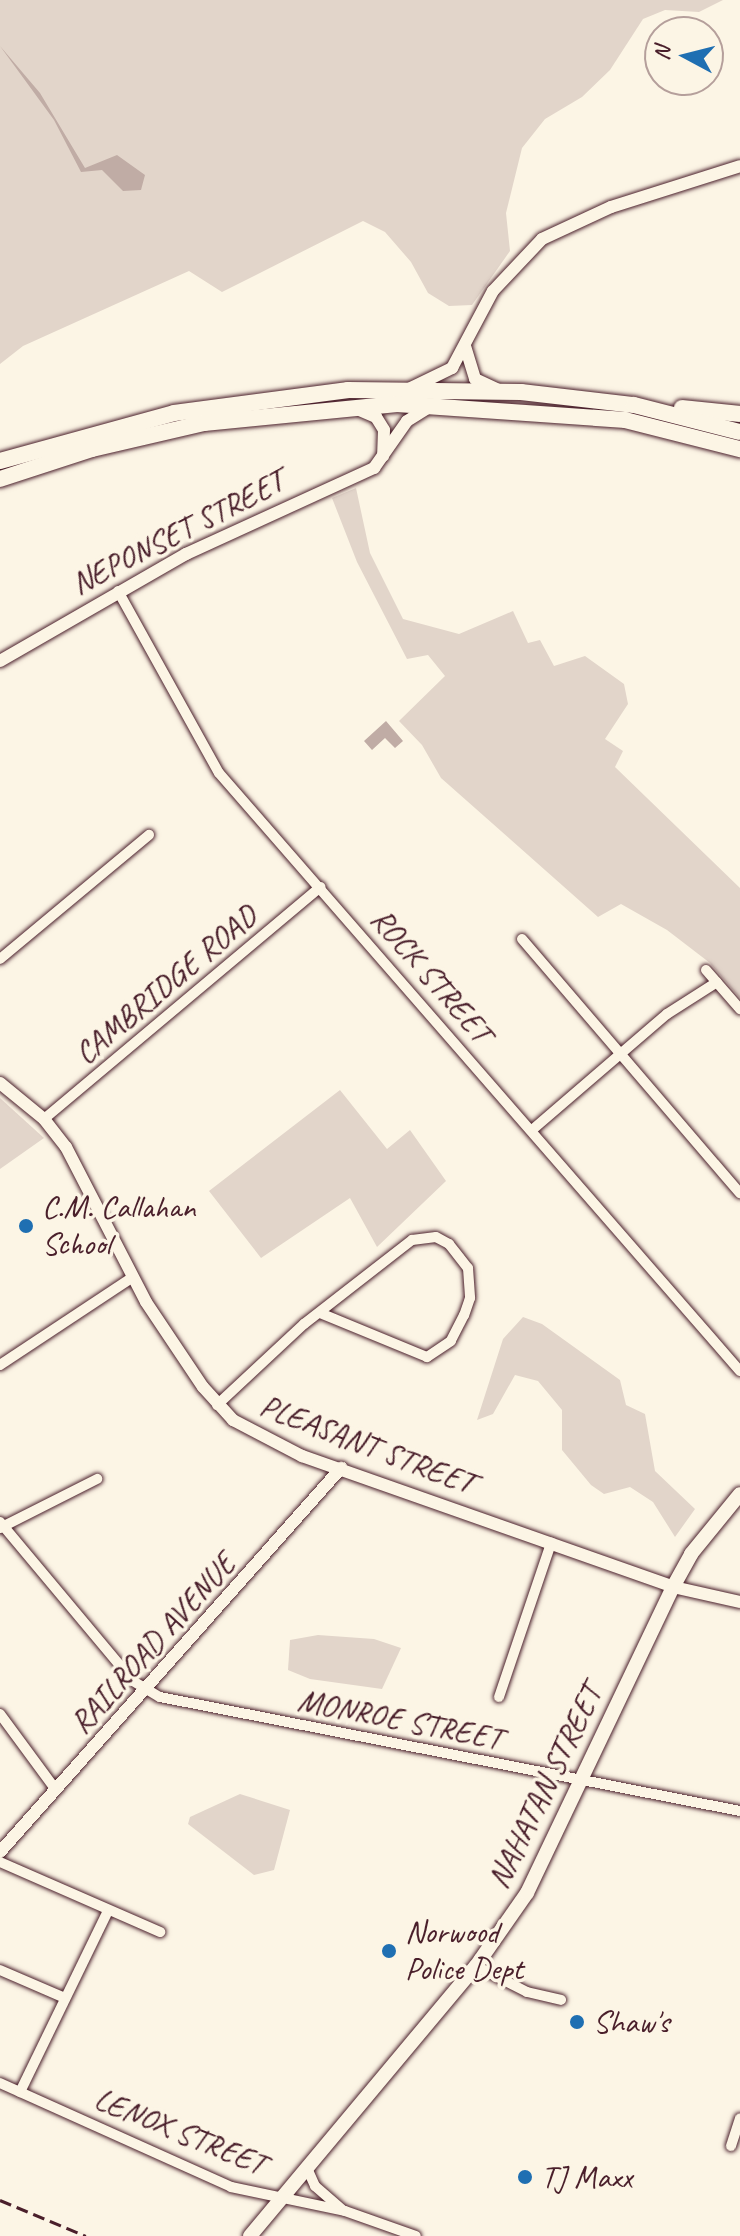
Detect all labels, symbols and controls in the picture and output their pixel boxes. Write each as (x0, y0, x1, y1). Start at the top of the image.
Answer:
north arrow (644, 16, 724, 96)
text: N (647, 45, 677, 62)
street label: NEPONSET STREET (65, 463, 291, 603)
street label: CAMBRIDGE ROAD (67, 897, 265, 1073)
street label: ROCK STREET (362, 901, 500, 1051)
place label: C.M. Callahan School (42, 1189, 195, 1264)
marker: C.M. Callahan School (17, 1217, 35, 1235)
street label: PLEASANT STREET (255, 1387, 479, 1503)
street label: RAILROAD AVENUE (62, 1546, 244, 1742)
street label: NAHATAN STREET (479, 1680, 611, 1894)
street label: MONROE STREET (295, 1681, 505, 1759)
place label: Norwood Police Dept (405, 1914, 523, 1989)
marker: Norwood Police Dept (380, 1942, 398, 1960)
place label: Shaw's (593, 2003, 669, 2041)
marker: Shaw's (568, 2013, 586, 2031)
street label: LENOX STREET (88, 2080, 272, 2184)
place label: TJ Maxx (541, 2158, 632, 2196)
marker: TJ Maxx (516, 2168, 534, 2186)

